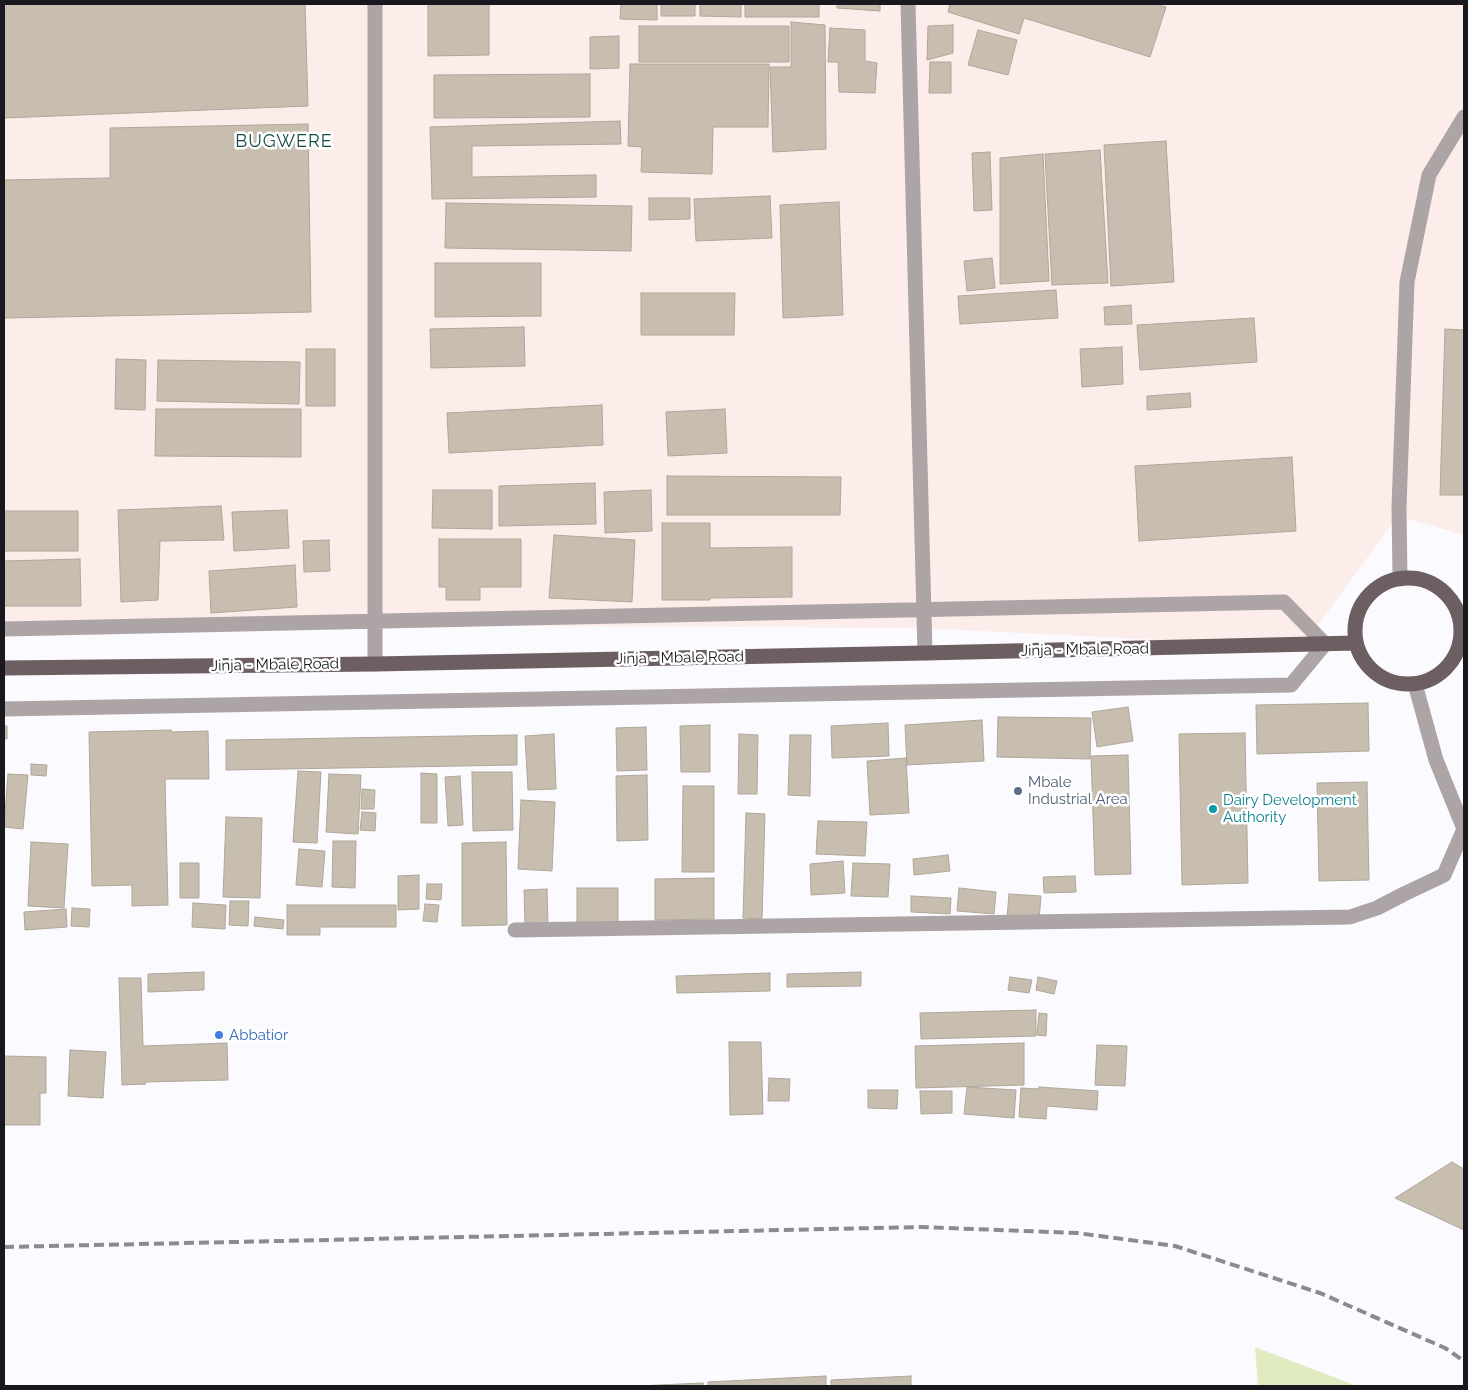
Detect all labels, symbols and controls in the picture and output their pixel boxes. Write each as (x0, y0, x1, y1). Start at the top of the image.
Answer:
district label: BUGWERE (234, 131, 334, 153)
street label: Jinja - Mbale Road (1021, 640, 1149, 660)
street label: Jinja - Mbale Road (616, 648, 744, 668)
street label: Jinja - Mbale Road (211, 655, 339, 675)
place label: Mbale Industrial Area (1028, 773, 1128, 808)
marker: Mbale Industrial Area (1012, 785, 1024, 797)
place label: Dairy Development Authority (1223, 791, 1357, 826)
marker: Dairy Development Authority (1207, 803, 1219, 815)
place label: Abbatior (229, 1026, 288, 1044)
marker: Abbatior (213, 1029, 225, 1041)

